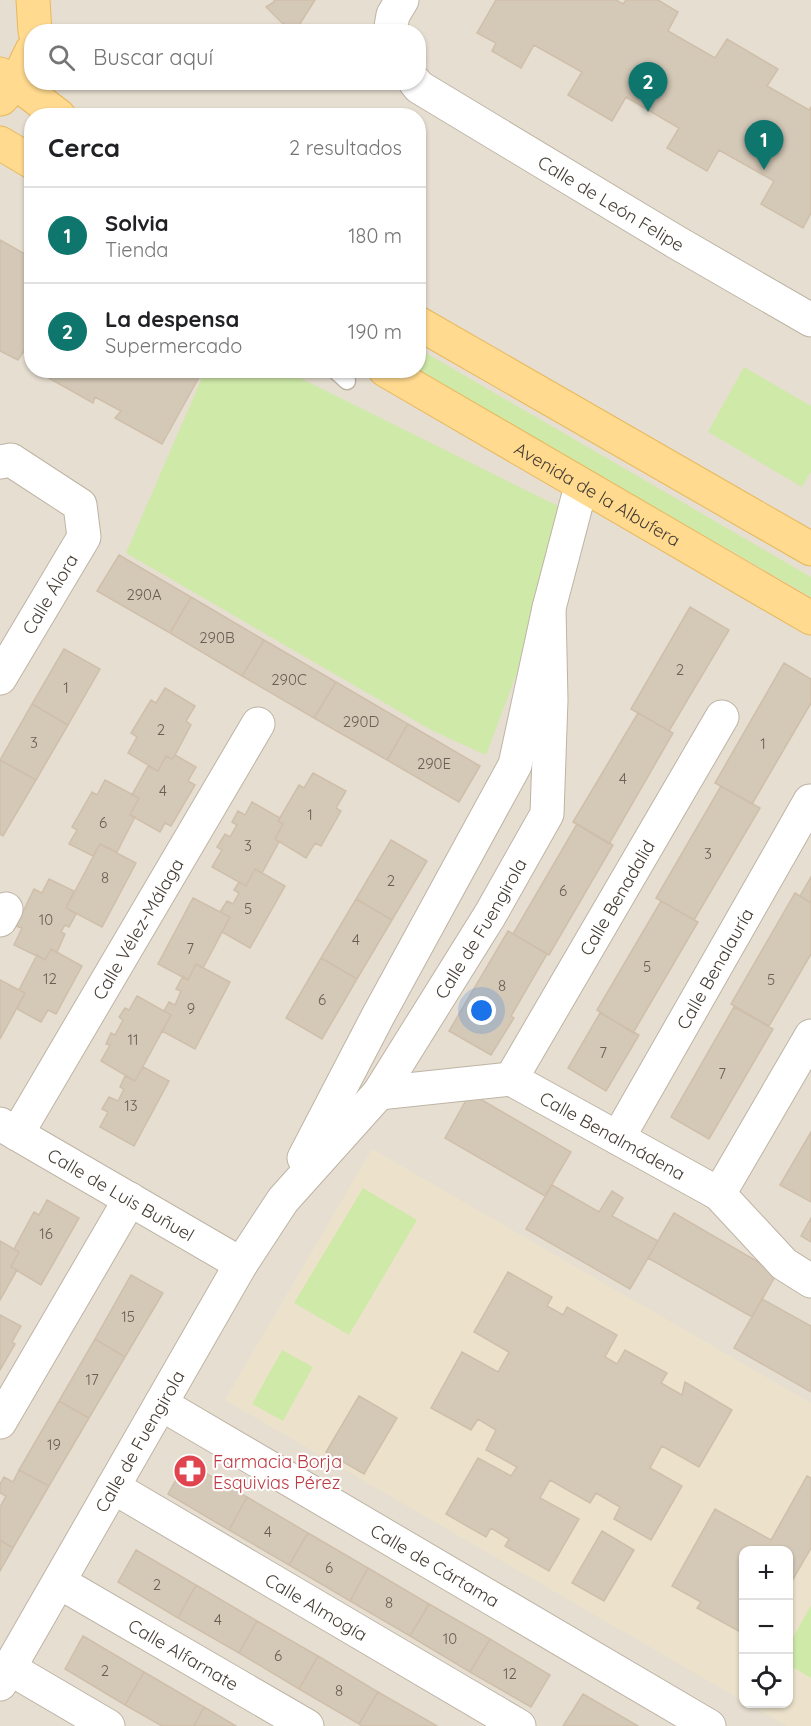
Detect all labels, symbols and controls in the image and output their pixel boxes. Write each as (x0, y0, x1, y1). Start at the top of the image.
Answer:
search box (24, 24, 426, 90)
icon: search (45, 41, 78, 74)
text: Buscar aquí (93, 43, 213, 71)
pin: 2 (628, 63, 668, 112)
pin: 1 (744, 120, 783, 170)
text: Cerca (48, 131, 120, 164)
text: 2 resultados (289, 135, 402, 160)
street label: Calle de León Felipe (534, 150, 689, 256)
text: Solvia (105, 209, 169, 237)
text: 1 (64, 223, 71, 248)
text: 180 m (348, 223, 402, 248)
text: Tienda (105, 237, 168, 262)
text: La despensa (105, 305, 239, 333)
text: 2 (62, 319, 73, 344)
text: 190 m (348, 319, 402, 344)
text: Supermercado (105, 333, 242, 358)
street label: Avenida de la Albufera (510, 436, 685, 551)
street label: Calle Álora (17, 550, 83, 638)
house number: 290A (126, 585, 162, 604)
house number: 290B (199, 628, 235, 647)
house number: 2 (676, 660, 684, 679)
house number: 290C (271, 670, 307, 689)
house number: 1 (63, 678, 69, 697)
house number: 290D (343, 712, 379, 731)
house number: 2 (157, 720, 165, 739)
house number: 3 (30, 733, 38, 752)
house number: 1 (760, 734, 766, 753)
house number: 290E (417, 754, 451, 773)
house number: 4 (619, 769, 627, 788)
house number: 4 (159, 781, 167, 800)
house number: 1 (307, 805, 313, 824)
house number: 6 (99, 813, 107, 832)
house number: 3 (244, 836, 252, 855)
street label: Calle Benadalid (574, 836, 659, 959)
house number: 3 (704, 844, 712, 863)
street label: Calle Vélez-Málaga (87, 854, 188, 1004)
street label: Calle de Fuengirola (429, 854, 531, 1003)
house number: 8 (101, 868, 109, 887)
house number: 2 (387, 871, 395, 890)
house number: 6 (559, 881, 567, 900)
house number: 5 (244, 899, 252, 918)
street label: Calle Benalauría (671, 904, 758, 1033)
house number: 10 (39, 910, 53, 929)
house number: 4 (352, 930, 360, 949)
house number: 7 (186, 939, 194, 958)
house number: 5 (643, 957, 651, 976)
house number: 12 (43, 969, 57, 988)
house number: 5 (767, 970, 775, 989)
house number: 8 (498, 976, 506, 995)
house number: 6 (318, 990, 326, 1009)
your location (467, 996, 496, 1025)
house number: 9 (187, 999, 195, 1018)
house number: 11 (127, 1030, 139, 1049)
house number: 7 (599, 1043, 607, 1062)
house number: 7 (718, 1064, 726, 1083)
street label: Calle Benalmádena (536, 1086, 690, 1185)
house number: 13 (124, 1096, 138, 1115)
street label: Calle de Luis Buñuel (44, 1143, 199, 1246)
house number: 16 (39, 1224, 53, 1243)
house number: 15 (121, 1307, 135, 1326)
street label: Calle de Fuengirola (90, 1366, 189, 1516)
house number: 17 (85, 1370, 99, 1389)
house number: 19 (47, 1435, 61, 1454)
place label: Farmacia Borja Esquivias Pérez (213, 1450, 342, 1494)
pharmacy icon: Farmacia Borja Esquivias Pérez (172, 1453, 208, 1489)
street label: Calle de Cártama (366, 1518, 504, 1612)
house number: 4 (264, 1522, 272, 1541)
map controls (739, 1546, 793, 1708)
button: + (739, 1546, 793, 1600)
house number: 6 (325, 1558, 333, 1577)
street label: Calle Almogía (261, 1568, 372, 1646)
house number: 2 (153, 1575, 161, 1594)
house number: 8 (385, 1593, 393, 1612)
button: − (739, 1600, 793, 1654)
house number: 4 (214, 1610, 222, 1629)
street label: Calle Alfarnate (124, 1613, 243, 1695)
house number: 10 (443, 1629, 457, 1648)
house number: 6 (274, 1646, 282, 1665)
button: locate (739, 1654, 793, 1708)
house number: 2 (101, 1661, 109, 1680)
house number: 12 (503, 1664, 517, 1683)
house number: 8 (335, 1681, 343, 1700)

